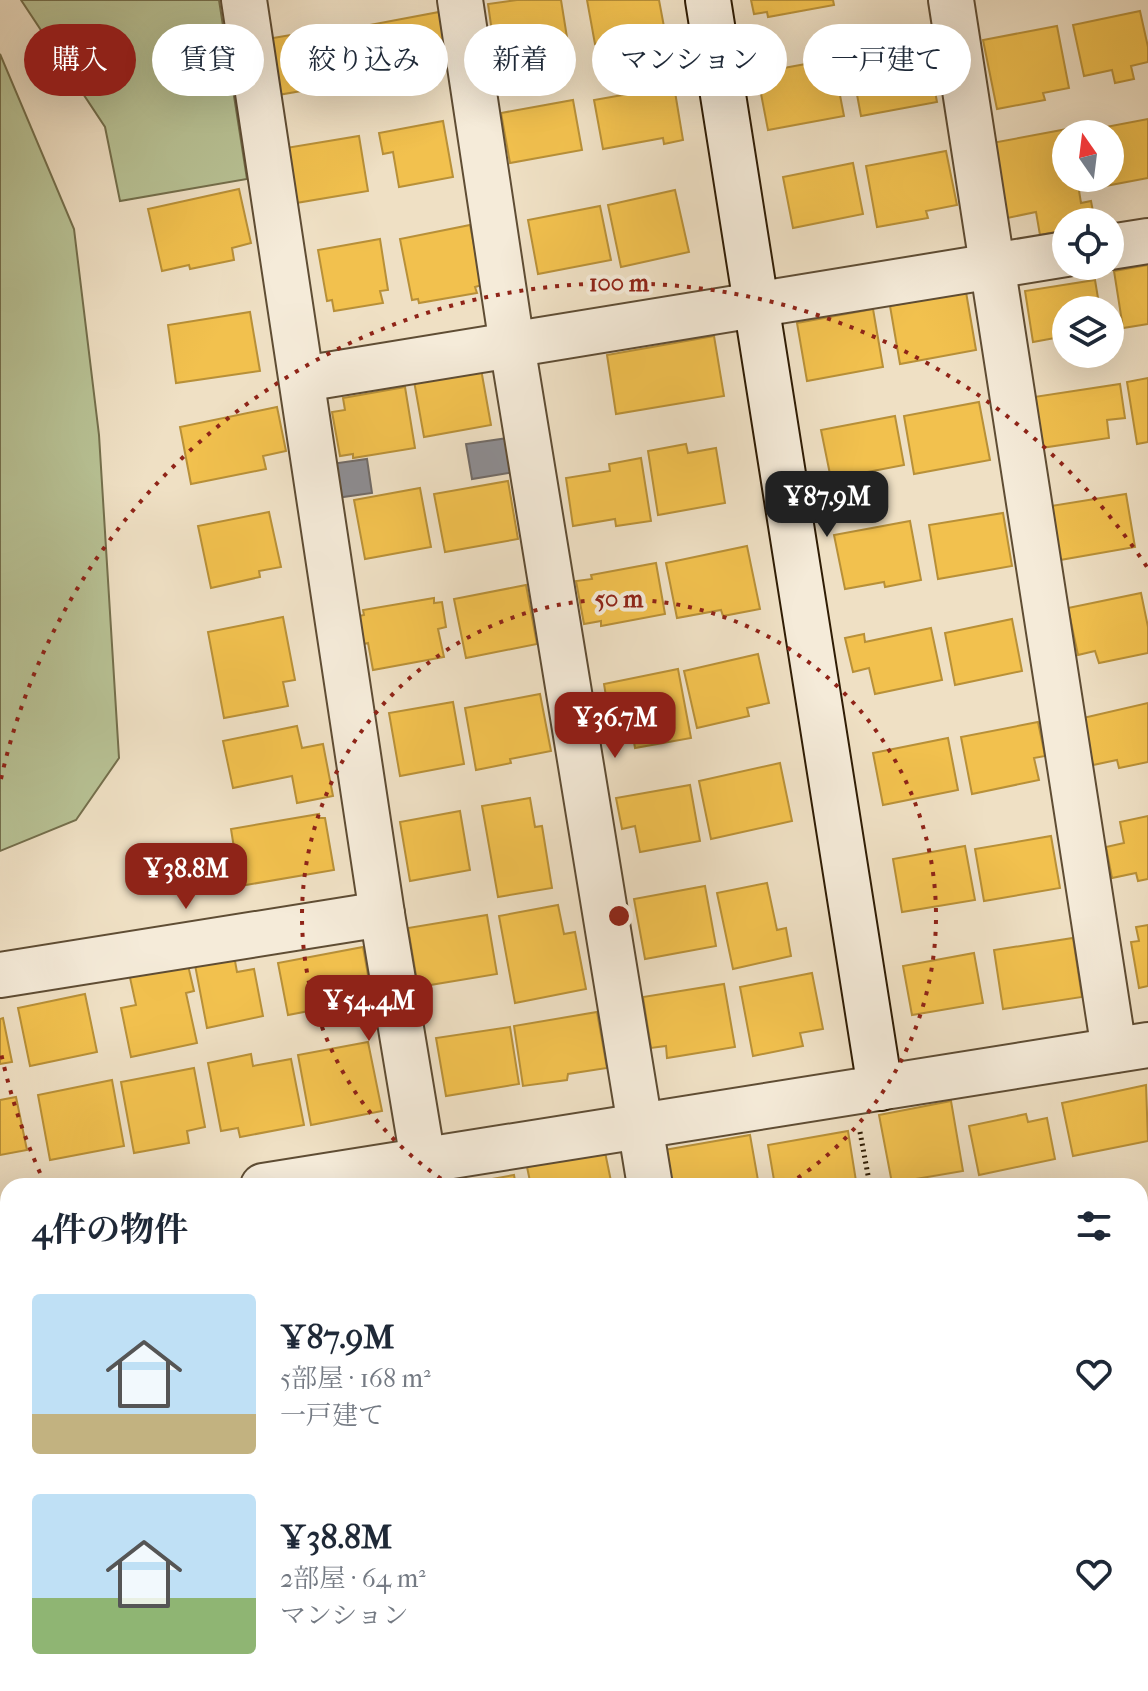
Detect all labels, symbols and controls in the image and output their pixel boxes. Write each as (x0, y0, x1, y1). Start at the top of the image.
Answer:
chip: 購入 (24, 24, 136, 96)
chip: 賃貸 (152, 24, 264, 96)
chip: 絞り込み (280, 24, 448, 96)
chip: 新着 (464, 24, 576, 96)
chip: マンション (592, 24, 787, 96)
chip: 一戸建て (803, 24, 971, 96)
north arrow (1052, 120, 1124, 192)
map controls (1052, 120, 1124, 368)
button: locate (1052, 208, 1124, 280)
text: 100 m (589, 269, 650, 297)
button: layers (1052, 296, 1124, 368)
pin: ¥87.9M (762, 471, 892, 539)
text: ¥87.9M (783, 481, 871, 512)
text: 50 m (595, 585, 644, 613)
pin: ¥36.7M (550, 692, 680, 760)
text: ¥36.7M (573, 702, 657, 733)
pin: ¥38.8M (121, 843, 251, 911)
text: ¥38.8M (143, 853, 229, 884)
centre of rings (605, 902, 633, 930)
pin: ¥54.4M (304, 975, 434, 1043)
text: ¥54.4M (323, 985, 415, 1016)
icon: filters (1072, 1204, 1116, 1248)
text: 4件の物件 (32, 1210, 188, 1250)
text: ¥87.9M (280, 1317, 394, 1357)
icon: home (96, 1326, 192, 1422)
icon: heart (1072, 1352, 1116, 1396)
text: 5部屋 · 168 m² (280, 1363, 430, 1394)
text: 一戸建て (280, 1400, 384, 1431)
text: ¥38.8M (280, 1517, 392, 1557)
icon: home (96, 1526, 192, 1622)
icon: heart (1072, 1552, 1116, 1596)
text: 2部屋 · 64 m² (280, 1563, 426, 1594)
text: マンション (280, 1600, 409, 1631)

